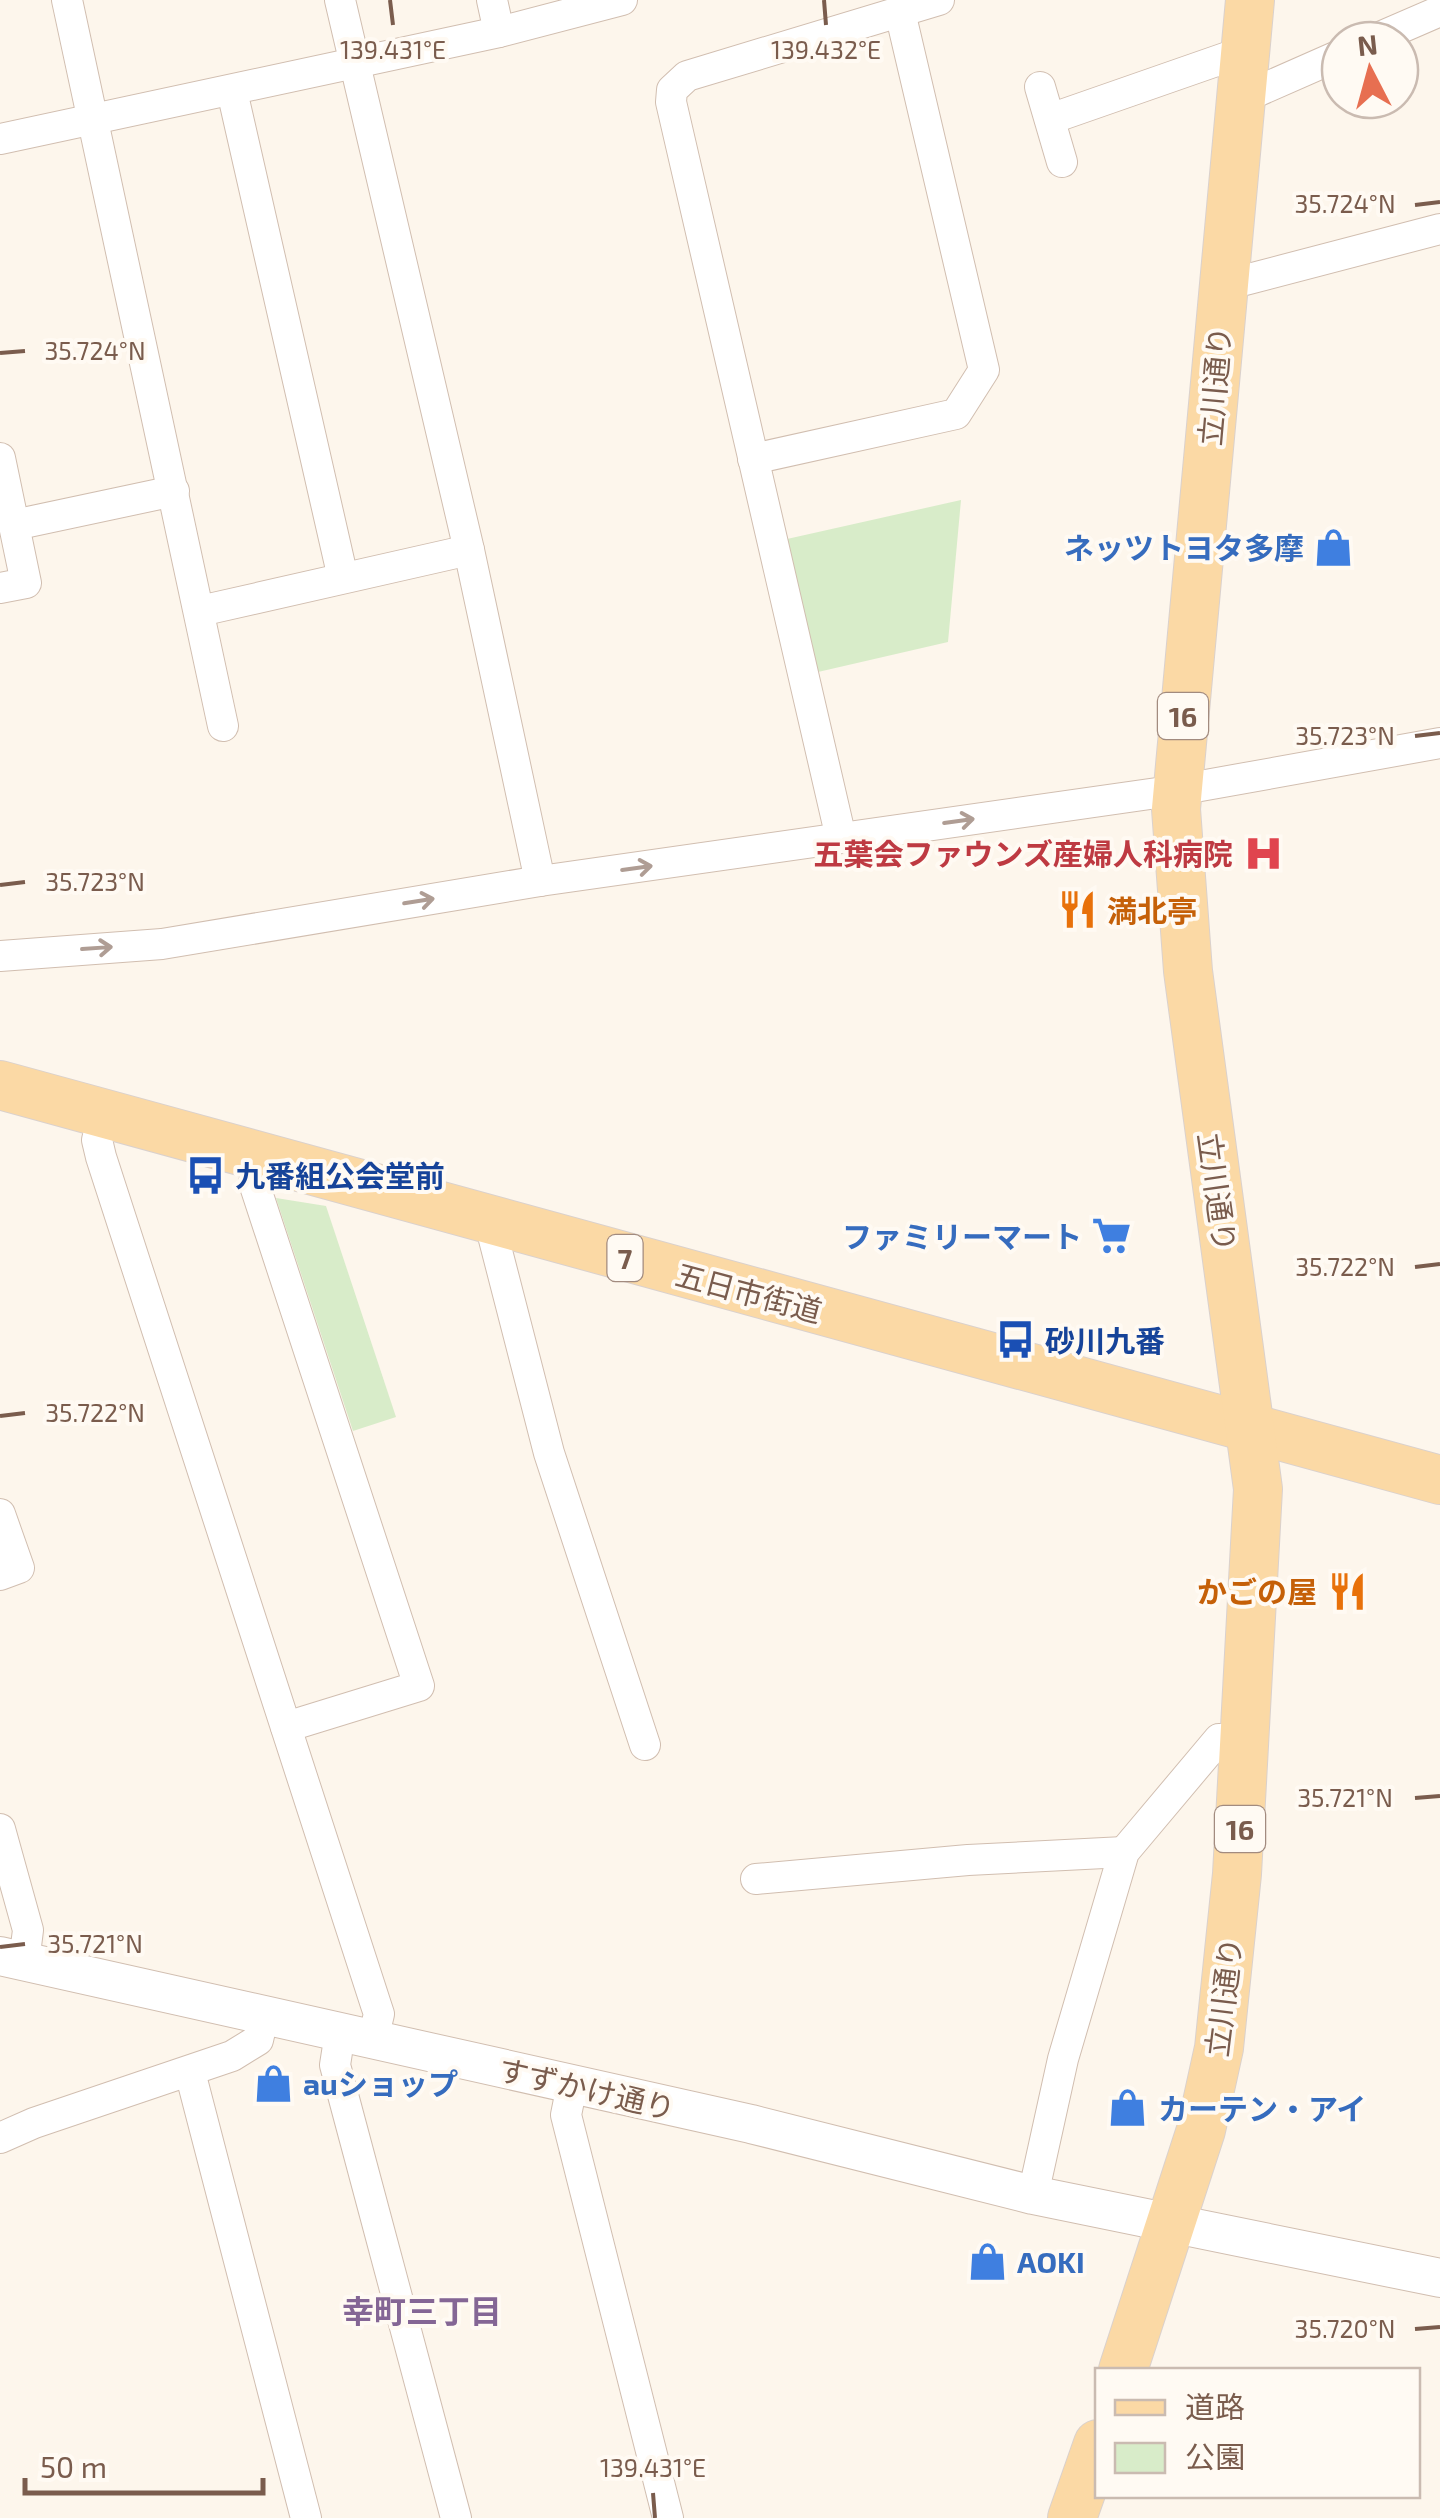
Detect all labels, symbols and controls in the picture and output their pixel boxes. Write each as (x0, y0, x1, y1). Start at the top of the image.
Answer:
north arrow (1320, 20, 1420, 120)
text: N (1355, 26, 1379, 62)
text: 139.431°E (340, 34, 446, 64)
text: 139.432°E (771, 34, 881, 64)
text: 35.724°N (1294, 188, 1396, 218)
street label: 立川通り (1191, 325, 1237, 447)
text: 35.724°N (44, 335, 146, 365)
shop icon: ネッツトヨタ多摩 (1313, 526, 1355, 568)
place label: ネッツトヨタ多摩 (1064, 529, 1304, 565)
road number: 16 (1158, 693, 1208, 739)
text: 35.723°N (1295, 720, 1395, 750)
one-way arrow (942, 812, 974, 830)
hospital icon: 五葉会ファウンズ産婦人科病院 (1242, 832, 1284, 874)
place label: 五葉会ファウンズ産婦人科病院 (814, 835, 1233, 871)
one-way arrow (620, 858, 652, 876)
text: 35.723°N (45, 866, 145, 896)
restaurant icon: 満北亭 (1056, 889, 1098, 931)
one-way arrow (402, 892, 434, 910)
place label: 満北亭 (1107, 892, 1197, 928)
one-way arrow (81, 939, 113, 958)
street label: 立川通り (1192, 1130, 1244, 1254)
bus stop icon: 九番組公会堂前 (184, 1154, 226, 1196)
place label: 九番組公会堂前 (235, 1157, 445, 1193)
supermarket icon: ファミリーマート (1091, 1215, 1133, 1257)
place label: ファミリーマート (842, 1218, 1082, 1254)
road number: 7 (608, 1235, 642, 1281)
text: 35.722°N (1295, 1251, 1395, 1281)
street label: 五日市街道 (672, 1255, 826, 1329)
bus stop icon: 砂川九番 (994, 1319, 1036, 1361)
place label: 砂川九番 (1045, 1322, 1165, 1358)
text: 35.722°N (45, 1397, 145, 1427)
restaurant icon: かごの屋 (1326, 1570, 1368, 1612)
place label: かごの屋 (1197, 1573, 1317, 1609)
text: 35.721°N (1297, 1782, 1393, 1812)
road number: 16 (1215, 1806, 1265, 1852)
text: 35.721°N (47, 1928, 143, 1958)
street label: 立川通り (1198, 1935, 1248, 2059)
street label: すずかけ通り (495, 2050, 679, 2126)
shop icon: auショップ (252, 2062, 294, 2104)
place label: auショップ (303, 2065, 458, 2101)
shop icon: カーテン・アイ (1107, 2087, 1149, 2129)
place label: カーテン・アイ (1158, 2090, 1367, 2126)
shop icon: AOKI (966, 2240, 1008, 2282)
place label: AOKI (1017, 2243, 1085, 2279)
district label: 幸町三丁目 (342, 2291, 502, 2329)
text: 35.720°N (1295, 2313, 1395, 2343)
legend (1095, 2368, 1420, 2498)
text: 道路 (1185, 2388, 1245, 2424)
scale bar (25, 2433, 262, 2495)
text: 公園 (1185, 2438, 1245, 2474)
text: 50 m (40, 2448, 107, 2484)
text: 139.431°E (600, 2452, 706, 2482)

